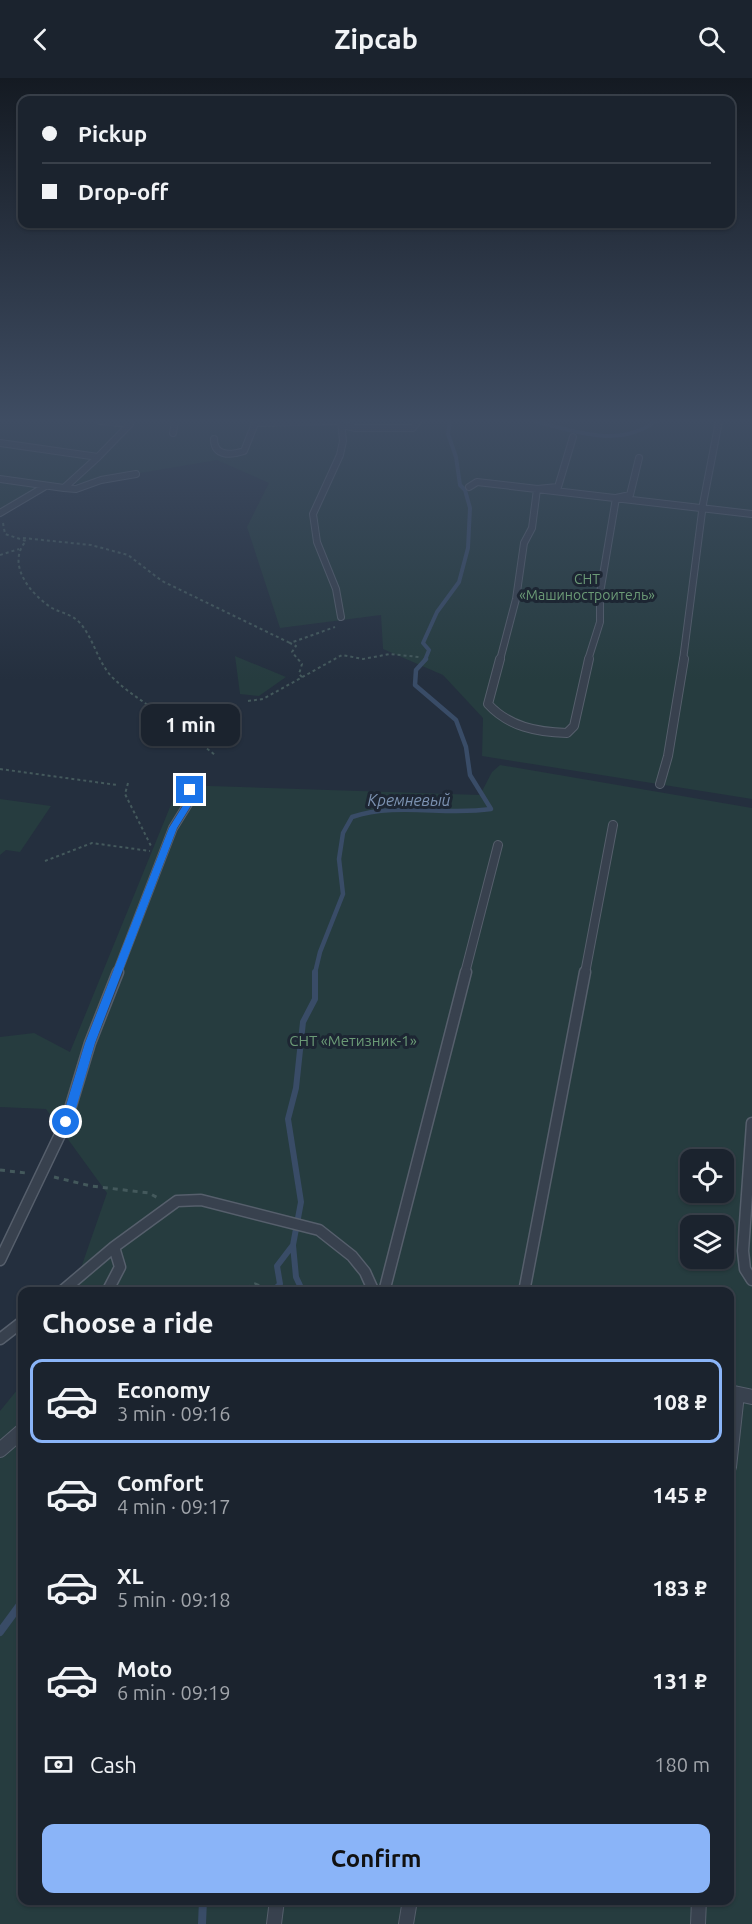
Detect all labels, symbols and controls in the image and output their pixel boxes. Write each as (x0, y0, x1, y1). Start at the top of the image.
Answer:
icon: back (24, 23, 57, 56)
icon: search (695, 23, 728, 56)
text: Zipcab (334, 24, 418, 54)
text: Pickup (78, 121, 147, 146)
text: Drop-off (78, 179, 168, 204)
park label: СНТ «Машиностроитель» (519, 571, 655, 603)
callout: 1 min (140, 703, 240, 745)
text: 1 min (165, 713, 216, 736)
route end (176, 776, 203, 803)
water label: Кремневый (368, 791, 451, 809)
park label: СНТ «Метизник-1» (289, 1032, 417, 1049)
route start (52, 1108, 79, 1135)
map controls (680, 1149, 734, 1269)
button: locate (680, 1149, 734, 1203)
button: layers (680, 1215, 734, 1269)
text: Choose a ride (42, 1308, 214, 1338)
icon: car (45, 1374, 99, 1428)
text: Economy (117, 1377, 210, 1402)
text: 108 ₽ (652, 1389, 707, 1414)
text: 3 min · 09:16 (117, 1402, 231, 1425)
icon: car (45, 1467, 99, 1521)
text: Comfort (117, 1470, 204, 1495)
text: 145 ₽ (652, 1482, 707, 1507)
text: 4 min · 09:17 (117, 1495, 231, 1518)
icon: car (45, 1560, 99, 1614)
text: XL (117, 1563, 144, 1588)
text: 183 ₽ (652, 1575, 707, 1600)
text: 5 min · 09:18 (117, 1588, 231, 1611)
icon: car (45, 1653, 99, 1707)
text: Moto (117, 1656, 172, 1681)
text: 131 ₽ (652, 1668, 707, 1693)
text: 6 min · 09:19 (117, 1681, 231, 1704)
icon: cash (42, 1748, 75, 1781)
text: Cash (90, 1752, 137, 1777)
text: 180 m (654, 1753, 710, 1776)
button: Confirm (42, 1824, 710, 1893)

